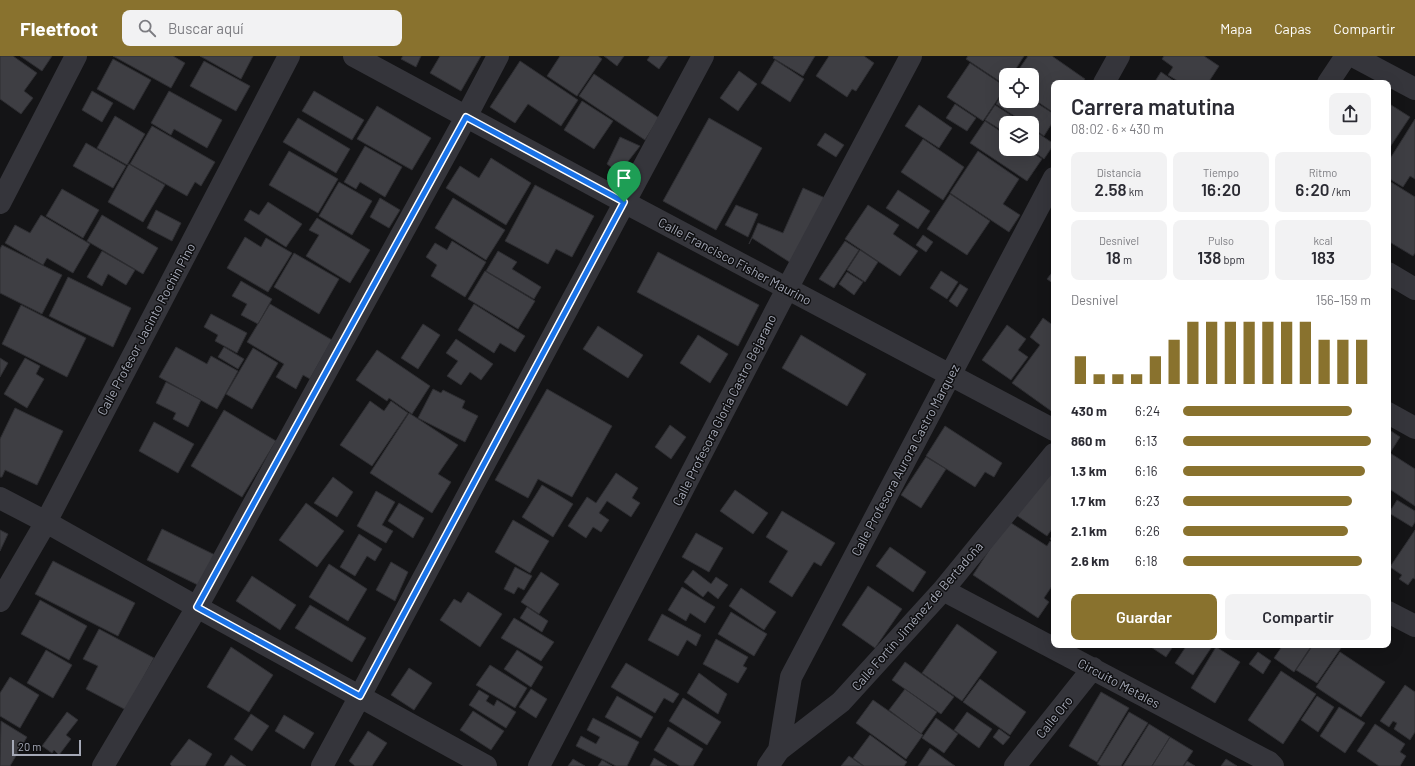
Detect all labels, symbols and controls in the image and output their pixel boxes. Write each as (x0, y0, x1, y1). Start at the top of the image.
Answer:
search box (122, 10, 402, 46)
text: Fleetfoot (20, 17, 98, 40)
icon: search (136, 17, 158, 39)
text: Buscar aquí (168, 19, 243, 37)
text: Mapa (1220, 20, 1252, 37)
text: Capas (1274, 20, 1311, 37)
text: Compartir (1333, 20, 1395, 37)
map controls (999, 68, 1039, 156)
button: locate (999, 68, 1039, 108)
text: Carrera matutina (1071, 93, 1235, 119)
button: share (1329, 93, 1371, 135)
button: layers (999, 116, 1039, 156)
text: 08:02 · 6 × 430 m (1071, 121, 1164, 137)
pin (607, 161, 641, 202)
text: Distancia (1097, 166, 1141, 179)
text: Tiempo (1203, 166, 1239, 179)
text: Ritmo (1309, 166, 1337, 179)
icon: arrive (613, 167, 635, 189)
text: 2.58 (1095, 179, 1127, 199)
text: 16:20 (1201, 179, 1241, 199)
text: 6:20 (1295, 179, 1329, 199)
text: km (1127, 185, 1143, 198)
text: /km (1329, 185, 1351, 198)
street label: Calle Francisco Fisher Maurino (656, 214, 814, 308)
text: Desnivel (1099, 234, 1139, 247)
text: Pulso (1208, 234, 1234, 247)
text: kcal (1313, 234, 1333, 247)
street label: Calle Profesor Jacinto Rochin Pino (94, 240, 198, 418)
text: 18 (1106, 247, 1121, 267)
text: 138 (1197, 247, 1221, 267)
text: 183 (1311, 247, 1335, 267)
text: m (1121, 253, 1132, 266)
text: bpm (1221, 253, 1245, 266)
text: Desnivel (1071, 292, 1118, 308)
text: 156–159 m (1316, 292, 1371, 308)
street label: Calle Profesora Gloria Castro Bejarano (669, 312, 779, 508)
street label: Calle Profesora Aurora Castro Marquez (847, 361, 963, 559)
text: 430 m (1071, 403, 1107, 419)
text: 6:24 (1135, 403, 1160, 419)
text: 860 m (1071, 433, 1106, 449)
text: 6:13 (1135, 433, 1157, 449)
text: 1.3 km (1071, 463, 1107, 479)
text: 6:16 (1135, 463, 1157, 479)
text: 1.7 km (1071, 493, 1106, 509)
text: 6:23 (1135, 493, 1160, 509)
text: 2.1 km (1071, 523, 1107, 539)
text: 6:26 (1135, 523, 1160, 539)
street label: Calle Fortín Jiménez de Bertadoña (848, 538, 986, 694)
text: 2.6 km (1071, 553, 1109, 569)
text: 6:18 (1135, 553, 1157, 569)
button: Guardar (1071, 594, 1217, 640)
button: Compartir (1225, 594, 1371, 640)
street label: Circuito Metales (1075, 655, 1163, 711)
street label: Calle Oro (1032, 693, 1076, 741)
scale bar (12, 738, 81, 757)
text: 20 m (18, 740, 41, 753)

